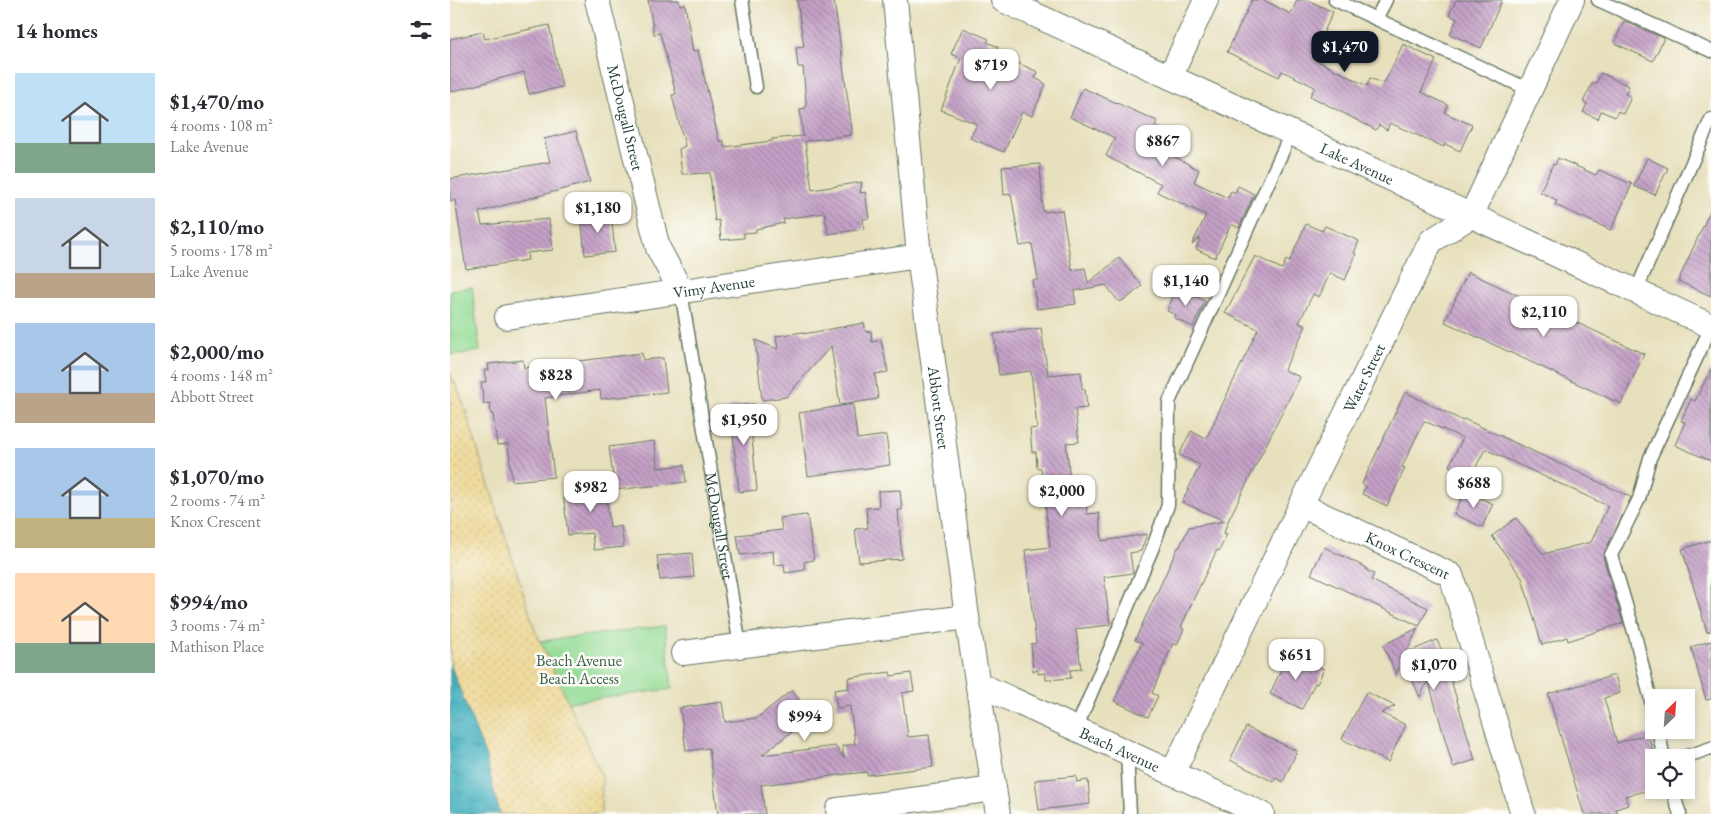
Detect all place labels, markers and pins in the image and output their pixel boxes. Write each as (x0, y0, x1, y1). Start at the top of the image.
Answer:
pin: $1,470 (1304, 30, 1386, 73)
pin: $719 (961, 48, 1021, 91)
pin: $867 (1133, 124, 1193, 167)
pin: $1,180 (557, 192, 639, 234)
pin: $1,140 (1145, 264, 1227, 307)
pin: $2,110 (1503, 296, 1585, 338)
pin: $828 (526, 358, 586, 401)
pin: $1,950 (703, 404, 785, 446)
pin: $688 (1444, 466, 1504, 509)
pin: $982 (561, 470, 621, 513)
pin: $2,000 (1021, 474, 1103, 517)
pin: $651 (1266, 638, 1326, 681)
pin: $1,070 (1393, 648, 1475, 691)
pin: $994 (775, 700, 835, 742)

